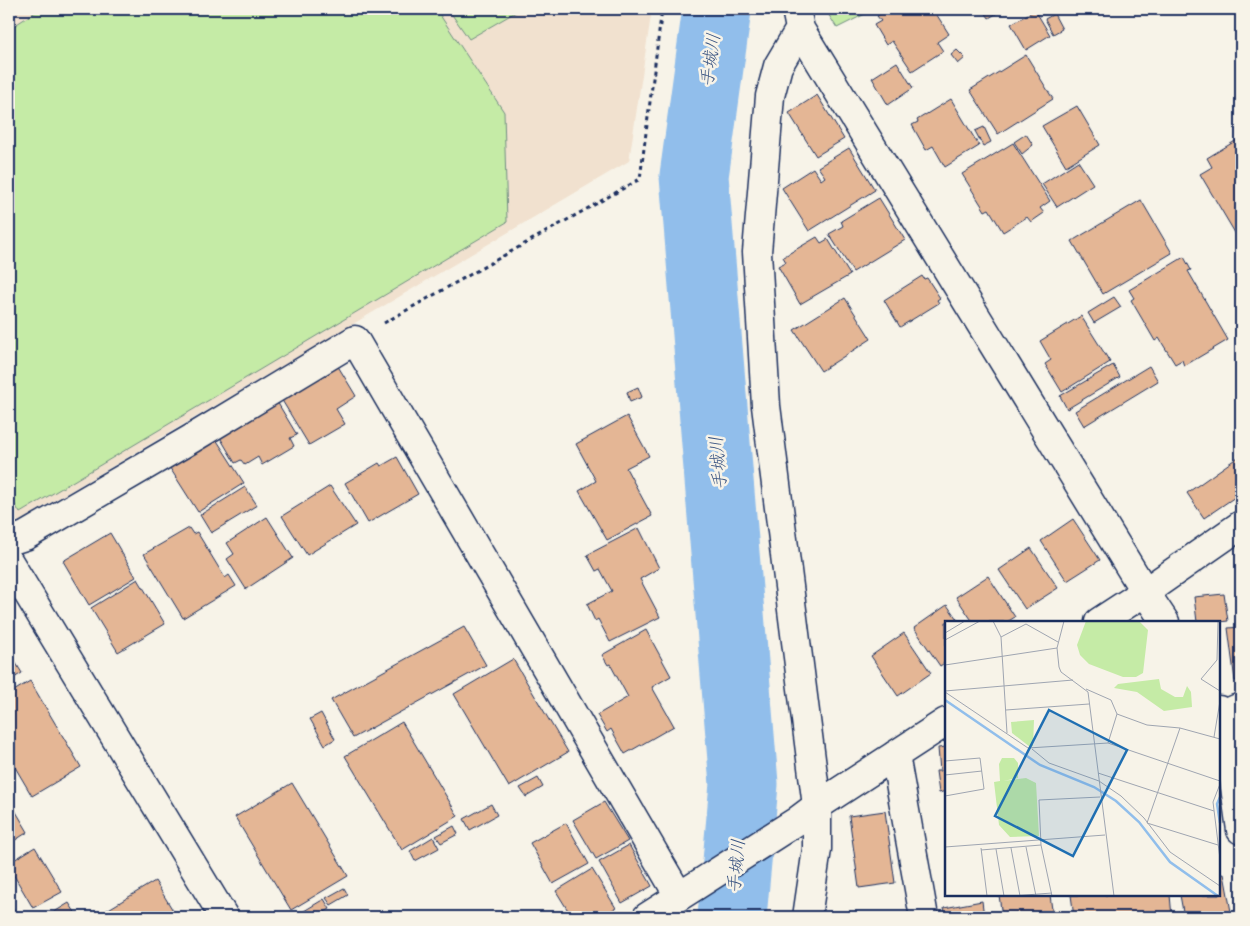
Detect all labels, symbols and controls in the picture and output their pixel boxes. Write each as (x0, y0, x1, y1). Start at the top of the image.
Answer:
water label: 手城川 (695, 32, 725, 88)
water label: 手城川 (705, 435, 731, 491)
inset map (945, 621, 1220, 896)
water label: 手城川 (723, 838, 749, 894)

